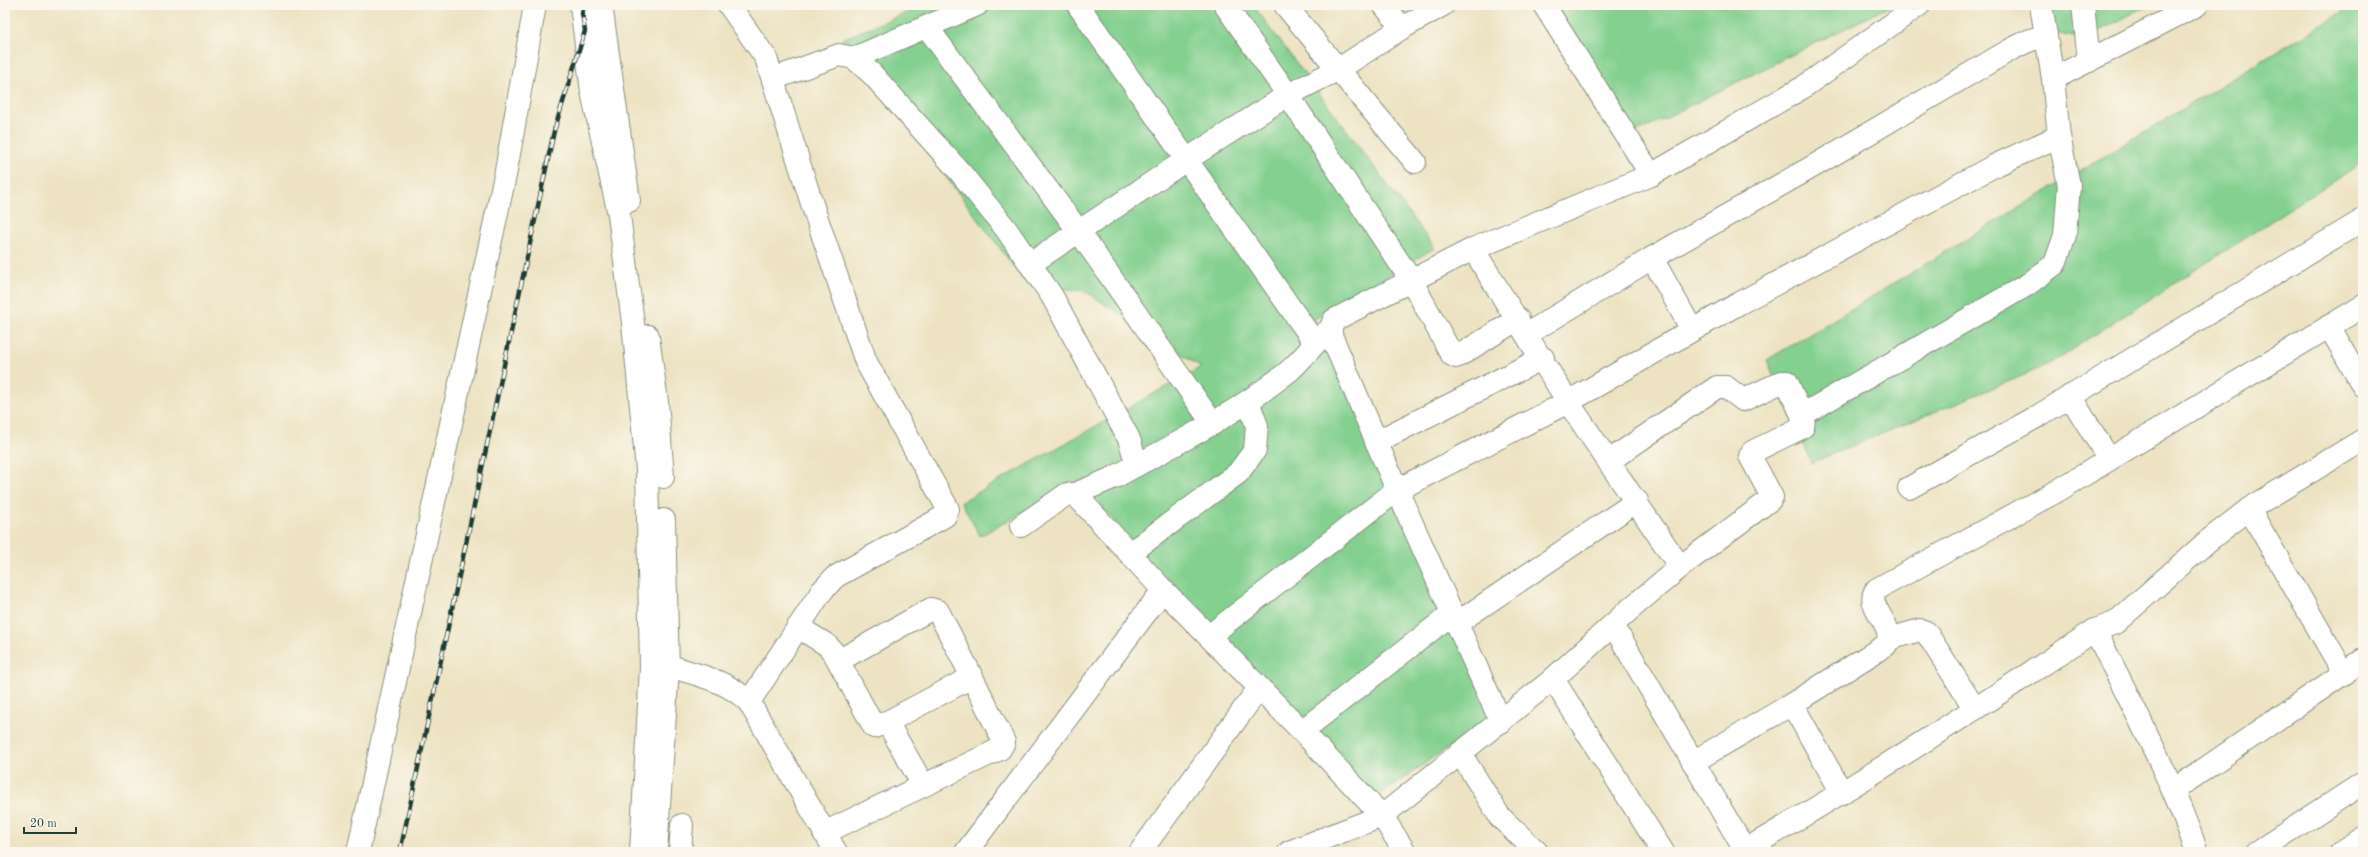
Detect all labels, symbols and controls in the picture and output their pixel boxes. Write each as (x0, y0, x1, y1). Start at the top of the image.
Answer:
scale bar (24, 809, 76, 835)
text: 20 m (30, 818, 57, 830)

